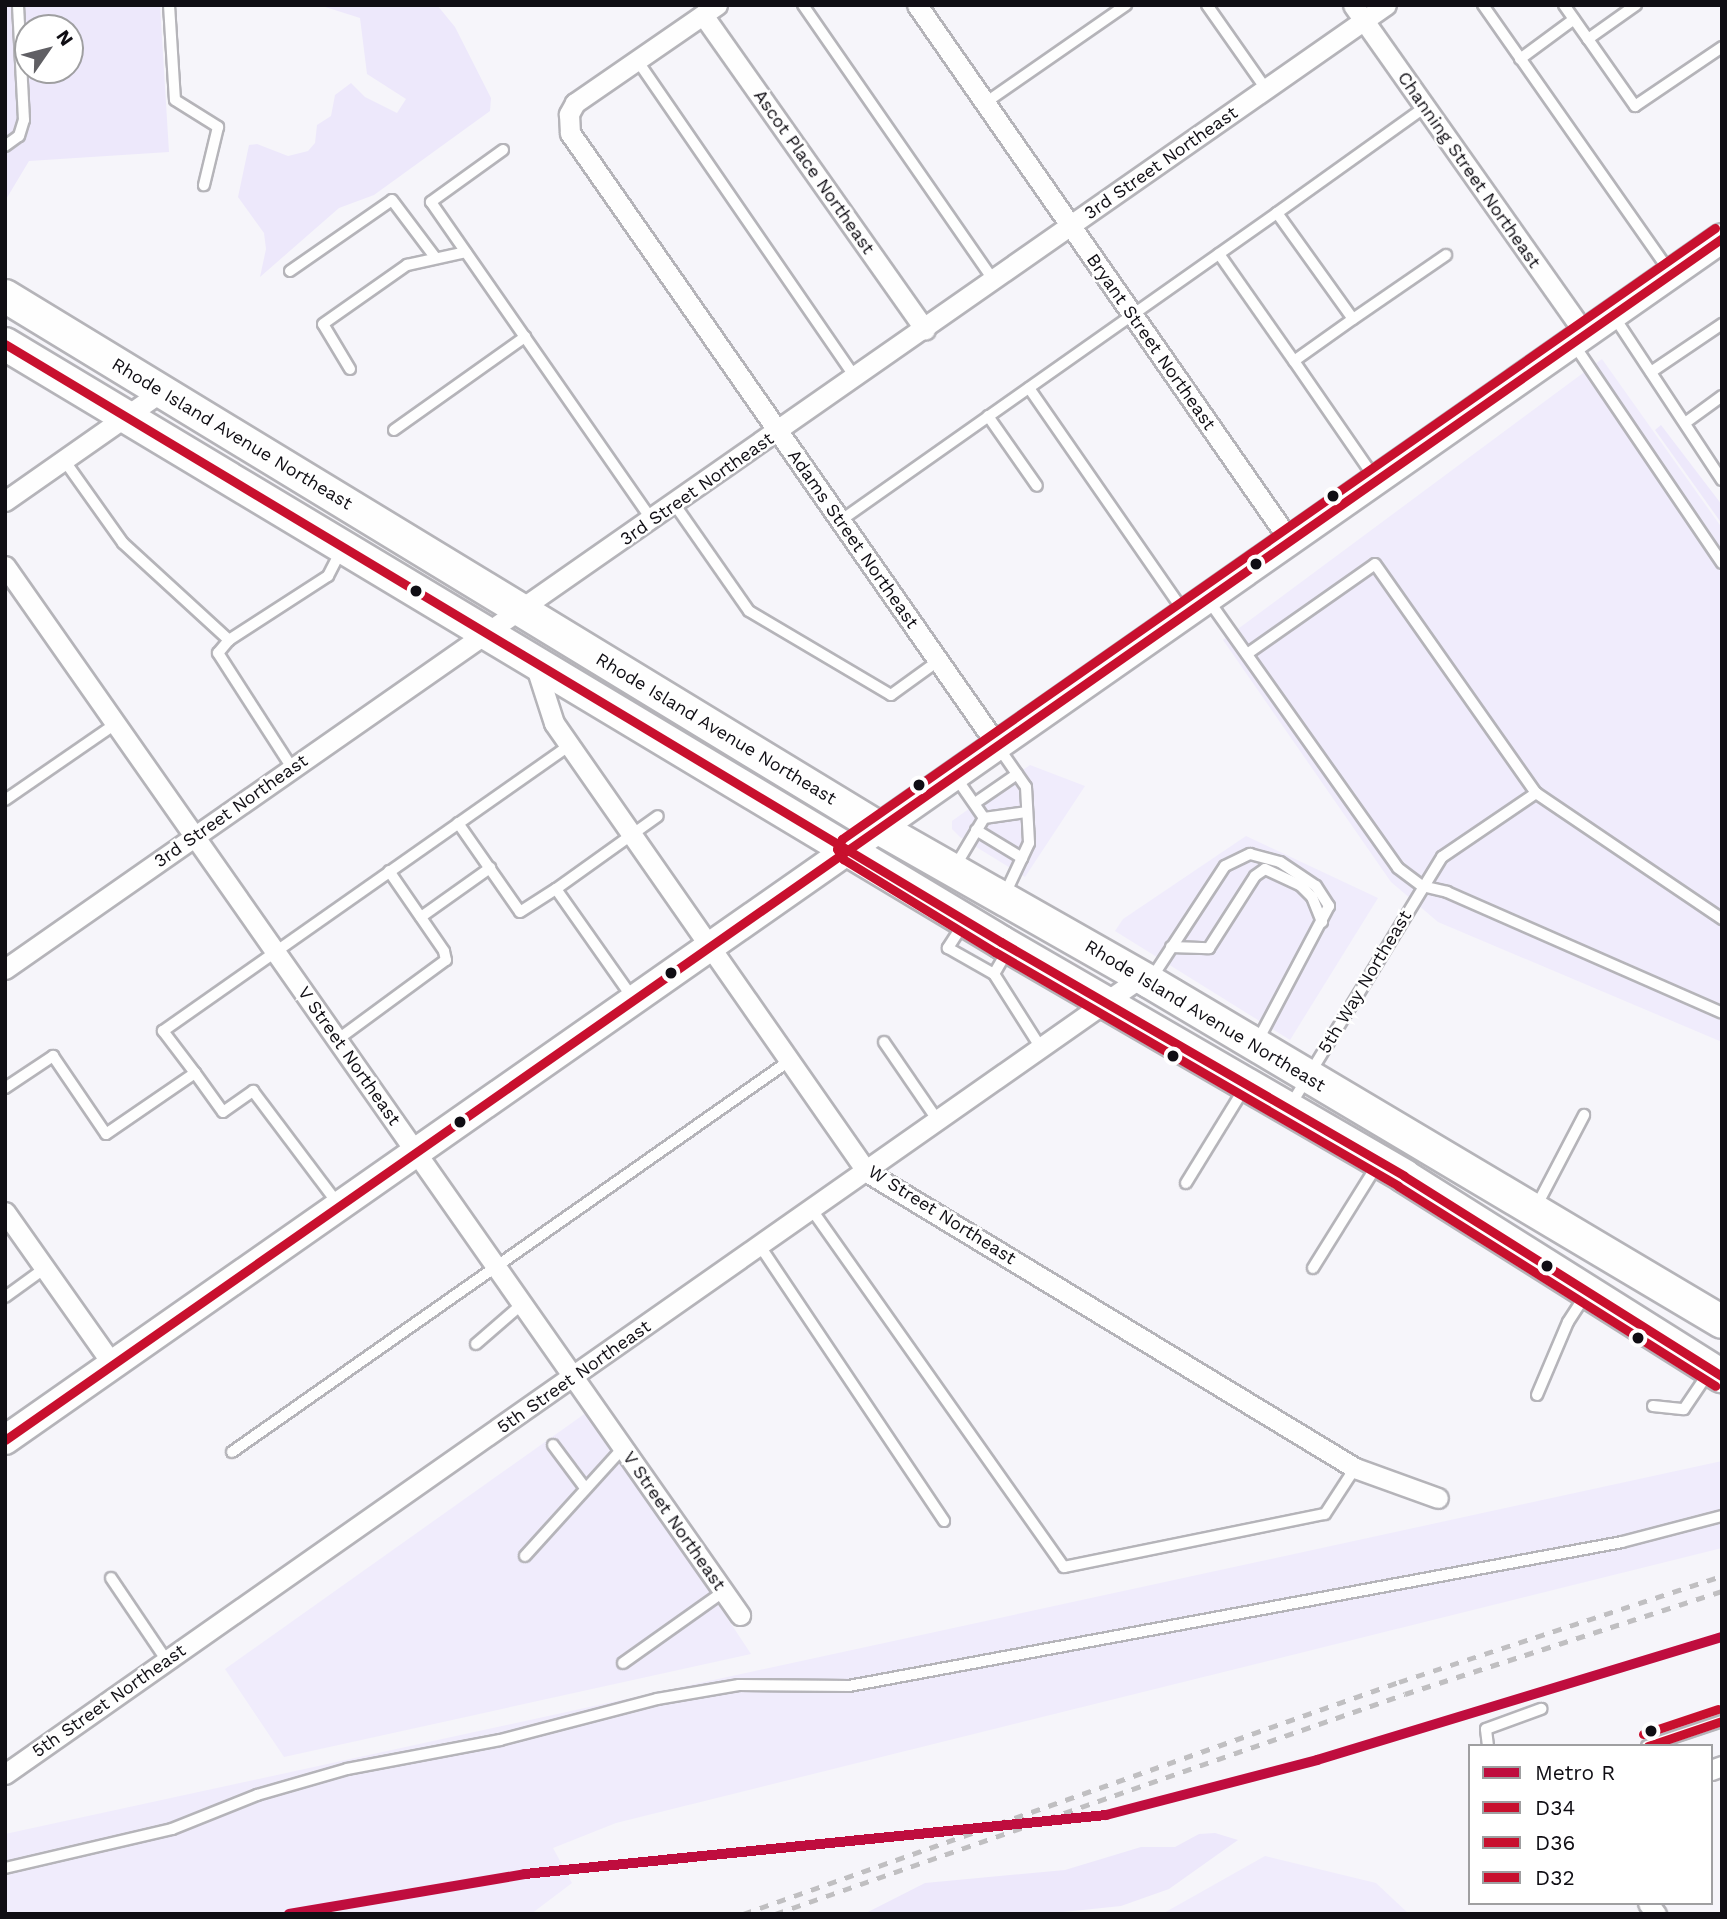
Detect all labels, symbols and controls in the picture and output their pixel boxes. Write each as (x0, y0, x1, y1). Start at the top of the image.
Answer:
north arrow (14, 14, 84, 84)
text: N (52, 25, 78, 50)
street label: Channing Street Northeast (1393, 68, 1545, 272)
street label: Ascot Place Northeast (749, 86, 879, 258)
street label: 3rd Street Northeast (1080, 102, 1242, 224)
street label: Bryant Street Northeast (1082, 250, 1220, 434)
street label: Rhode Island Avenue Northeast (108, 353, 356, 515)
street label: 3rd Street Northeast (616, 428, 778, 550)
street label: Adams Street Northeast (783, 445, 923, 633)
unlabelled marker (1326, 489, 1340, 503)
unlabelled marker (1249, 557, 1263, 571)
unlabelled marker (409, 584, 423, 598)
street label: Rhode Island Avenue Northeast (592, 648, 840, 810)
street label: 3rd Street Northeast (150, 750, 312, 872)
unlabelled marker (912, 778, 926, 792)
street label: 5th Way Northeast (1314, 906, 1416, 1058)
street label: Rhode Island Avenue Northeast (1081, 935, 1329, 1097)
unlabelled marker (664, 966, 678, 980)
street label: V Street Northeast (293, 982, 405, 1130)
unlabelled marker (1166, 1049, 1180, 1063)
unlabelled marker (453, 1115, 467, 1129)
street label: W Street Northeast (864, 1161, 1020, 1269)
unlabelled marker (1540, 1259, 1554, 1273)
street label: 5th Street Northeast (493, 1316, 655, 1438)
unlabelled marker (1631, 1331, 1645, 1345)
street label: V Street Northeast (618, 1447, 730, 1595)
street label: 5th Street Northeast (28, 1640, 190, 1762)
unlabelled marker (1644, 1724, 1658, 1738)
legend (1468, 1744, 1713, 1905)
text: Metro R (1535, 1760, 1615, 1785)
text: D34 (1535, 1795, 1575, 1820)
text: D36 (1535, 1830, 1575, 1855)
text: D32 (1535, 1865, 1575, 1890)

